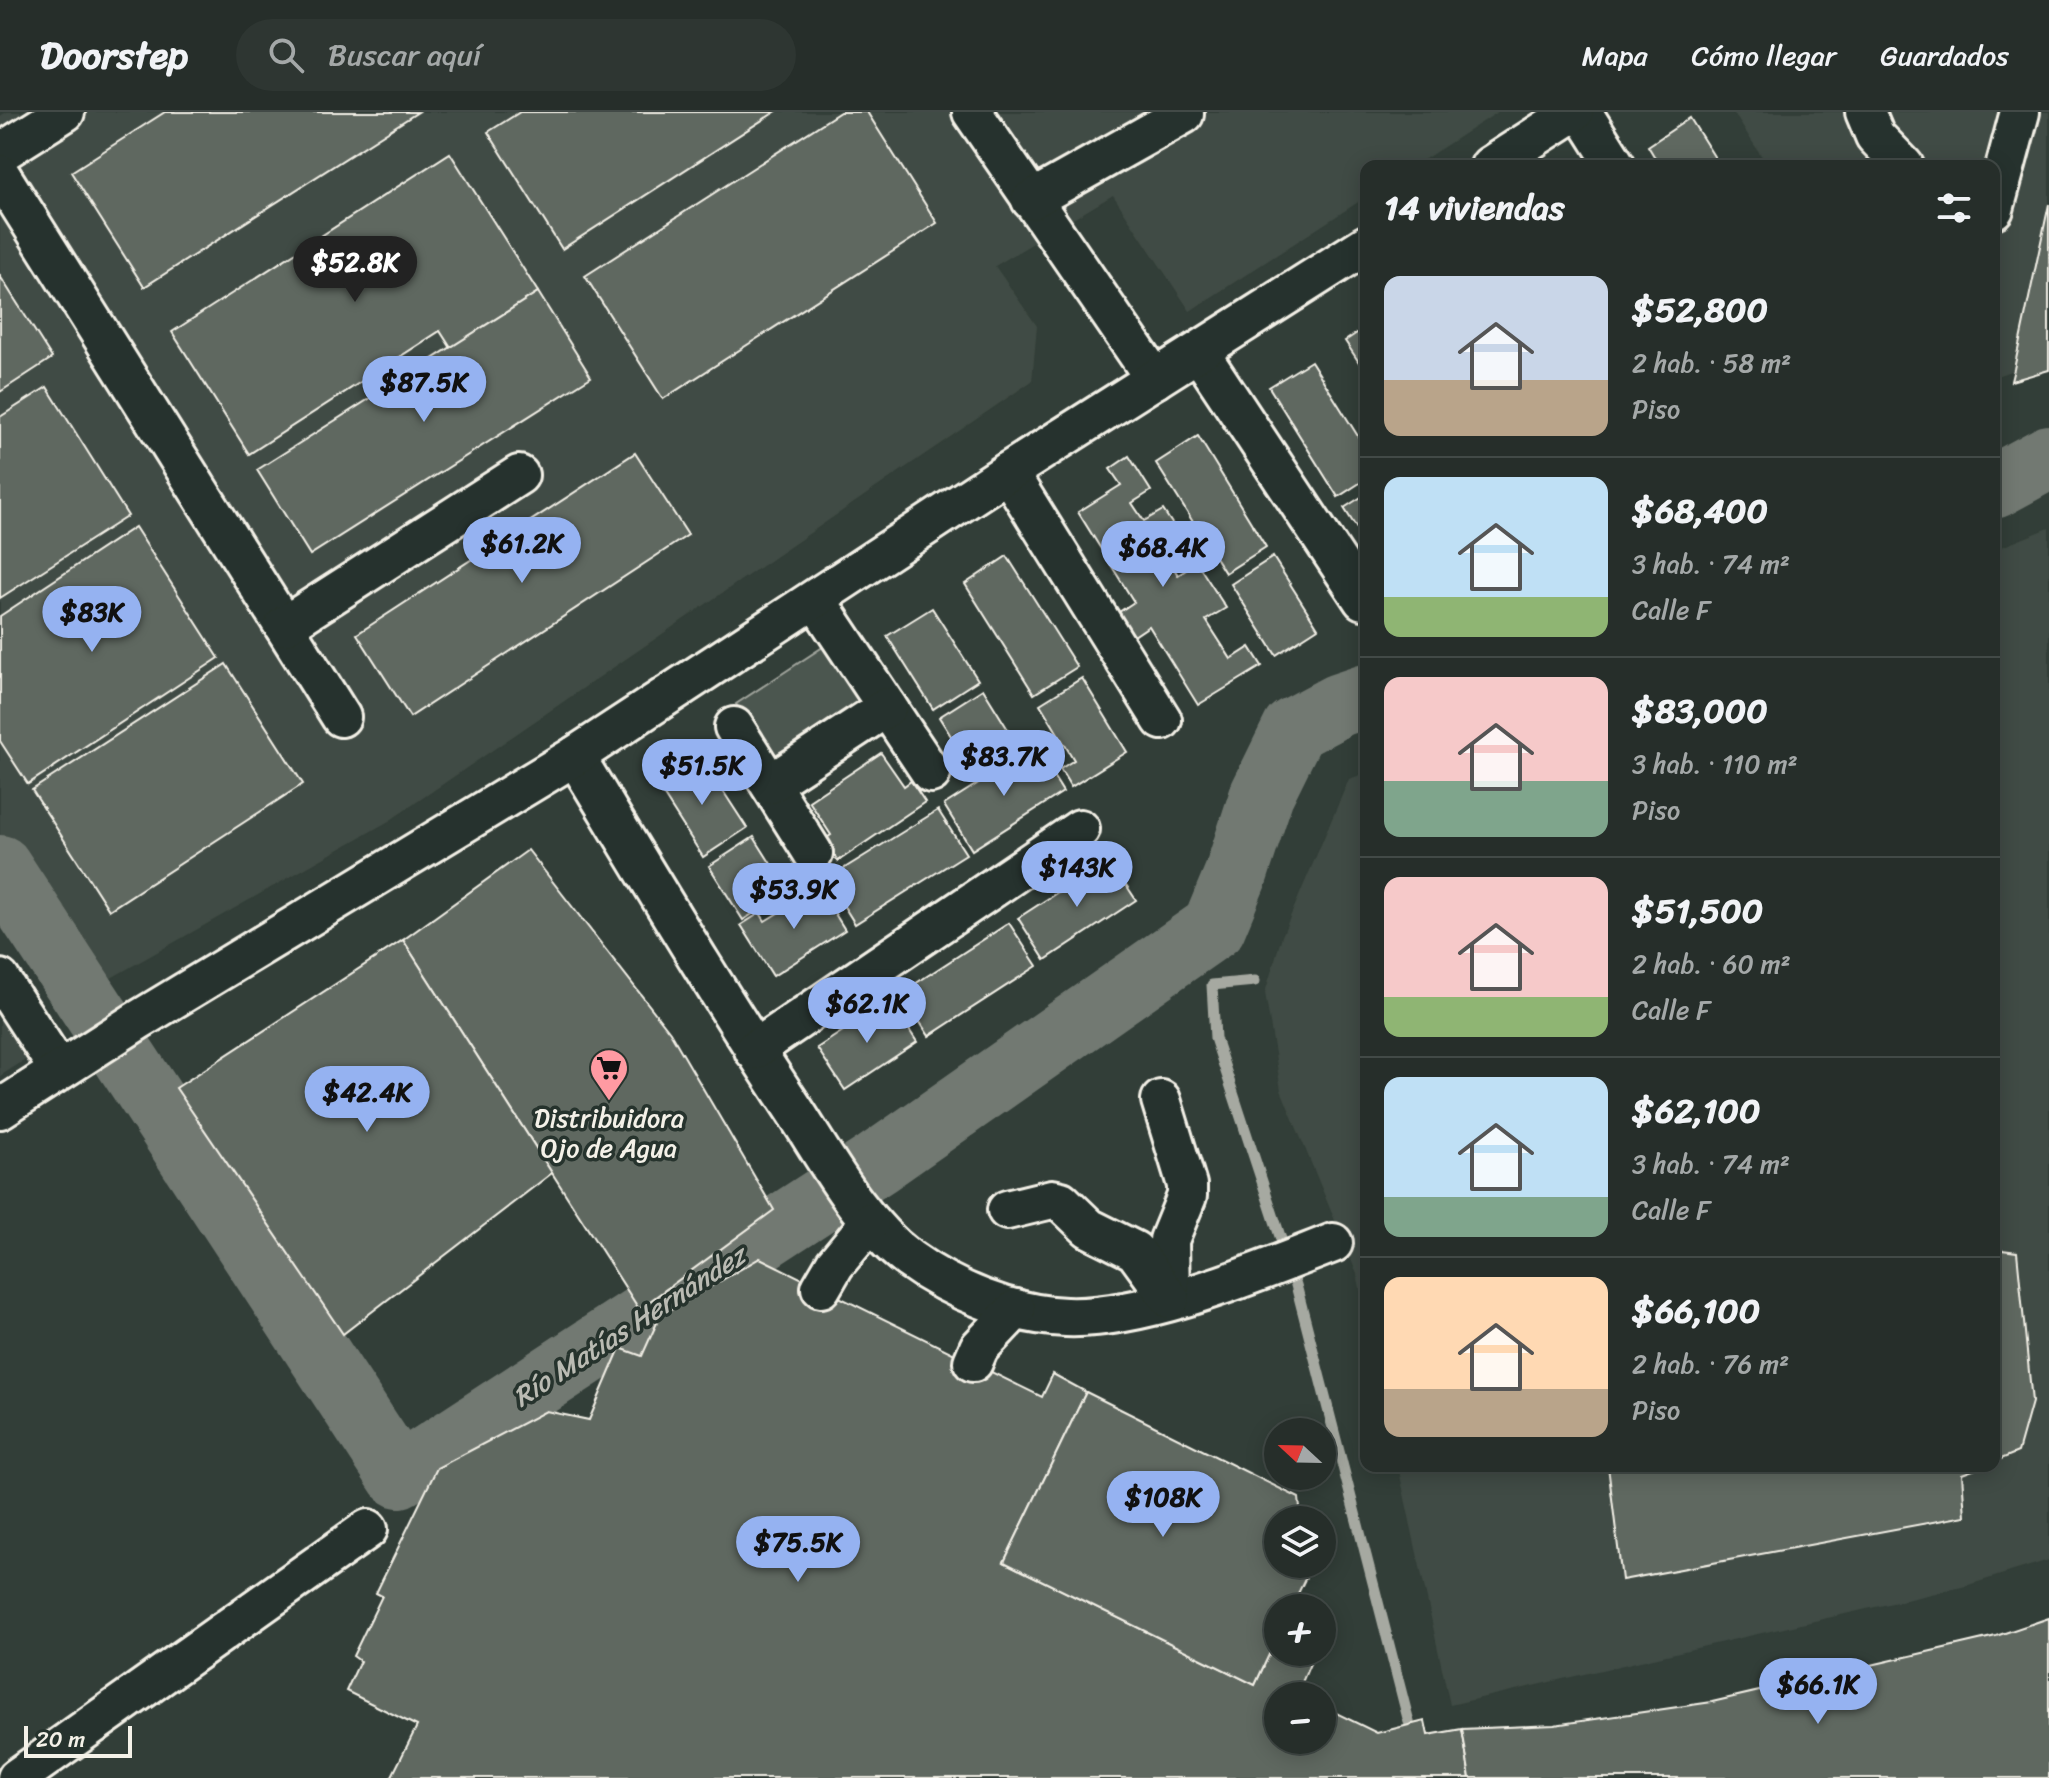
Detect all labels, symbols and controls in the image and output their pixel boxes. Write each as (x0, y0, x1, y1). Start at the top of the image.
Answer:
search box (236, 19, 796, 91)
text: Doorstep (40, 22, 188, 89)
text: Buscar aquí (328, 28, 481, 82)
text: Mapa (1582, 31, 1648, 80)
text: Cómo llegar (1692, 31, 1836, 80)
text: Guardados (1880, 31, 2009, 80)
icon: search (264, 33, 308, 77)
text: 14 viviendas (1384, 178, 1565, 238)
icon: filters (1932, 186, 1976, 230)
pin: $52.8K (290, 236, 420, 304)
text: $52.8K (311, 239, 399, 285)
text: $52,800 (1632, 280, 1768, 340)
icon: home (1448, 308, 1544, 404)
text: 2 hab. · 58 m² (1632, 340, 1791, 386)
pin: $87.5K (359, 356, 489, 424)
text: $87.5K (380, 359, 468, 405)
text: Piso (1632, 386, 1680, 432)
text: $68,400 (1632, 481, 1768, 541)
icon: home (1448, 509, 1544, 605)
pin: $61.2K (457, 517, 587, 585)
text: $61.2K (481, 520, 563, 566)
pin: $68.4K (1098, 521, 1228, 589)
text: $68.4K (1119, 524, 1207, 570)
text: 3 hab. · 74 m² (1632, 541, 1790, 587)
pin: $83K (45, 586, 139, 654)
text: Calle F (1632, 587, 1710, 633)
text: $83K (60, 589, 124, 635)
text: $83,000 (1632, 681, 1768, 741)
icon: home (1448, 709, 1544, 805)
pin: $83.7K (939, 730, 1069, 798)
text: $83.7K (961, 733, 1047, 779)
pin: $51.5K (637, 739, 767, 807)
text: 3 hab. · 110 m² (1632, 741, 1798, 787)
text: $51.5K (660, 742, 744, 788)
text: Piso (1632, 787, 1680, 833)
pin: $143K (1021, 841, 1133, 909)
text: $143K (1040, 844, 1114, 890)
pin: $53.9K (729, 863, 859, 931)
text: $53.9K (750, 866, 838, 912)
text: $51,500 (1632, 881, 1763, 941)
icon: home (1448, 909, 1544, 1005)
text: 2 hab. · 60 m² (1632, 941, 1791, 987)
pin: $62.1K (802, 977, 932, 1045)
text: $62.1K (826, 980, 908, 1026)
text: Calle F (1632, 987, 1710, 1033)
supermarket icon: Distribuidora Ojo de Agua (588, 1047, 630, 1102)
pin: $42.4K (302, 1066, 432, 1134)
text: $42.4K (323, 1069, 411, 1115)
text: $62,100 (1632, 1081, 1761, 1141)
place label: Distribuidora Ojo de Agua (534, 1095, 684, 1171)
icon: home (1448, 1109, 1544, 1205)
text: 3 hab. · 74 m² (1632, 1141, 1790, 1187)
text: Calle F (1632, 1187, 1710, 1233)
water label: Río Matías Hernández (502, 1230, 759, 1420)
text: $66,100 (1632, 1281, 1760, 1341)
icon: home (1448, 1309, 1544, 1405)
text: 2 hab. · 76 m² (1632, 1341, 1789, 1387)
text: Piso (1632, 1387, 1680, 1433)
north arrow (1264, 1418, 1336, 1490)
map controls (1264, 1418, 1336, 1754)
pin: $108K (1107, 1471, 1219, 1539)
text: $108K (1125, 1474, 1201, 1520)
button: layers (1264, 1506, 1336, 1578)
pin: $75.5K (733, 1516, 863, 1584)
text: $75.5K (754, 1519, 842, 1565)
button: + (1264, 1594, 1336, 1666)
pin: $66.1K (1753, 1658, 1883, 1726)
text: $66.1K (1777, 1661, 1859, 1707)
button: − (1264, 1682, 1336, 1754)
text: 20 m (36, 1720, 85, 1759)
scale bar (24, 1722, 132, 1758)

